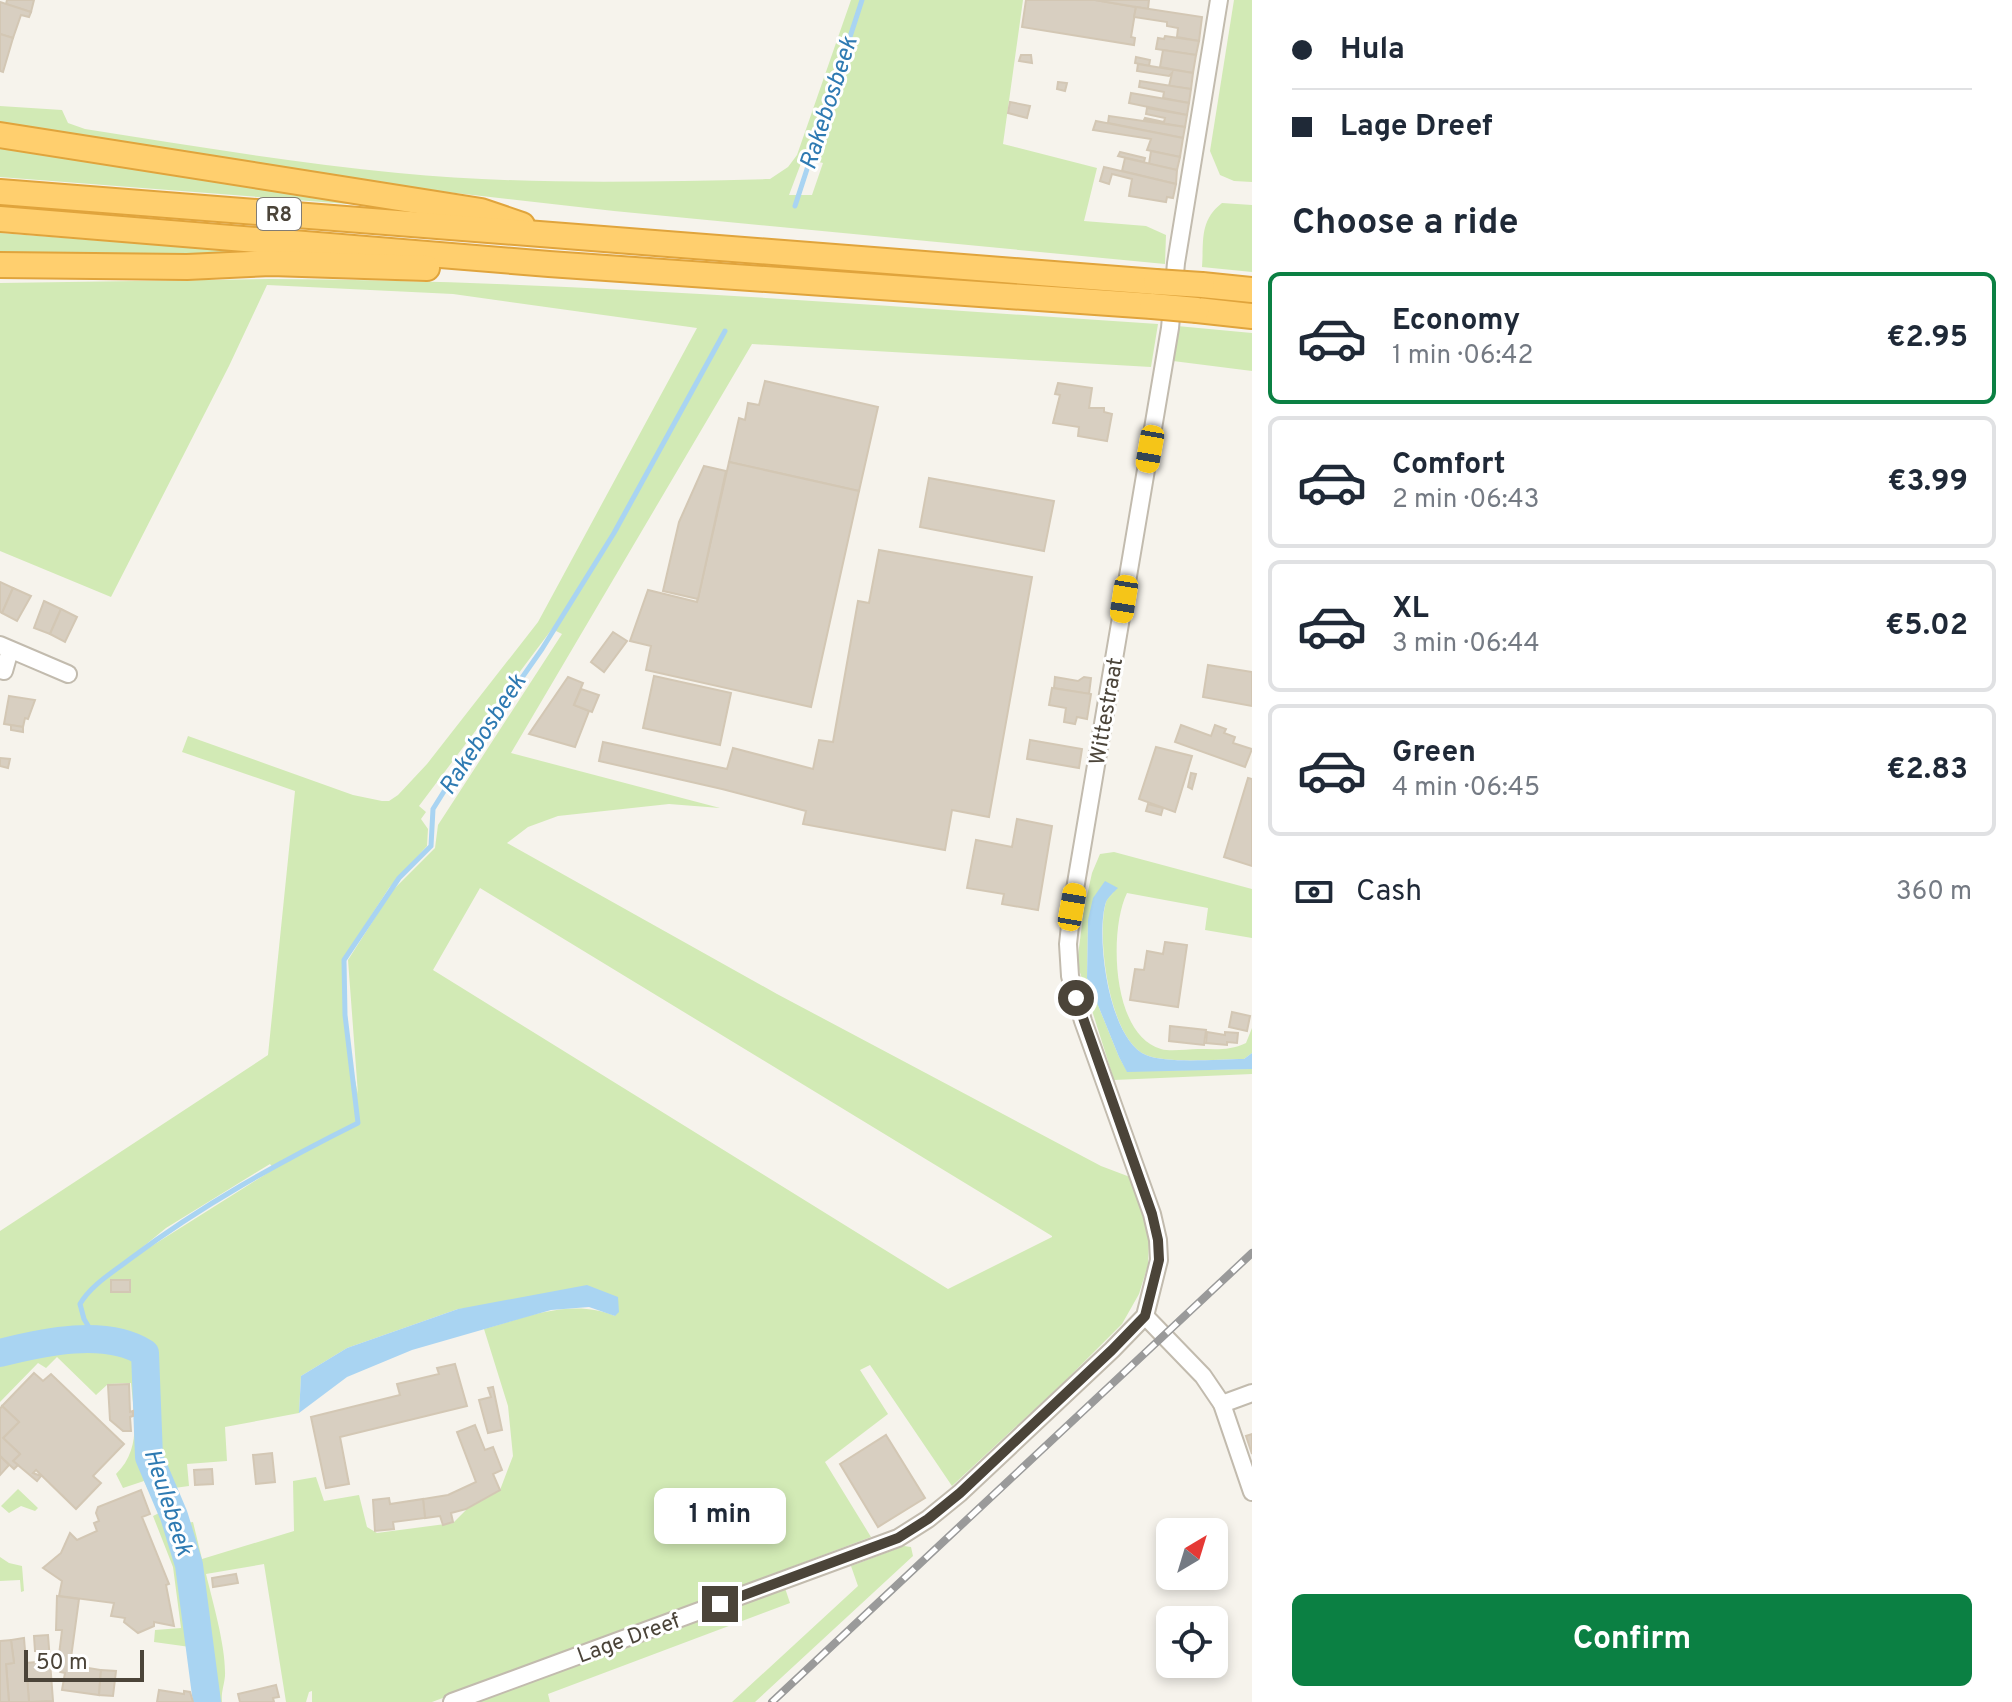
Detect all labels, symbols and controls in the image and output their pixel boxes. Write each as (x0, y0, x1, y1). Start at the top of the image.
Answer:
text: Hula (1340, 32, 1405, 69)
water label: Rakebosbeek (794, 33, 866, 174)
text: Lage Dreef (1340, 109, 1493, 146)
road number: R8 (257, 198, 301, 230)
text: Choose a ride (1292, 201, 1518, 247)
icon: car (1296, 302, 1368, 374)
text: Economy (1392, 303, 1520, 340)
text: €2.95 (1887, 320, 1968, 357)
text: 1 min · 06:42 (1392, 340, 1533, 373)
car (1134, 423, 1166, 475)
icon: car (1296, 446, 1368, 518)
text: Comfort (1392, 447, 1505, 484)
text: €3.99 (1887, 464, 1968, 501)
text: 2 min · 06:43 (1392, 484, 1539, 517)
car (1108, 573, 1140, 625)
icon: car (1296, 590, 1368, 662)
text: XL (1392, 591, 1429, 628)
text: €5.02 (1885, 608, 1968, 645)
text: 3 min · 06:44 (1392, 628, 1540, 661)
street label: Wittestraat (1085, 656, 1130, 767)
water label: Rakebosbeek (434, 668, 534, 801)
icon: car (1296, 734, 1368, 806)
text: Green (1392, 735, 1476, 772)
text: €2.83 (1886, 752, 1968, 789)
text: 4 min · 06:45 (1392, 772, 1540, 805)
icon: cash (1292, 870, 1336, 914)
text: Cash (1356, 874, 1422, 911)
text: 360 m (1896, 876, 1972, 909)
car (1056, 881, 1088, 933)
route start (1058, 980, 1094, 1016)
water label: Heulebeek (136, 1446, 199, 1561)
callout: 1 min (654, 1488, 786, 1544)
text: 1 min (689, 1499, 751, 1532)
north arrow (1156, 1518, 1228, 1590)
map controls (1156, 1518, 1228, 1678)
route end (702, 1586, 738, 1622)
button: Confirm (1292, 1594, 1972, 1686)
button: locate (1156, 1606, 1228, 1678)
street label: Lage Dreef (574, 1608, 684, 1670)
scale bar (24, 1646, 144, 1682)
text: 50 m (36, 1650, 88, 1677)

